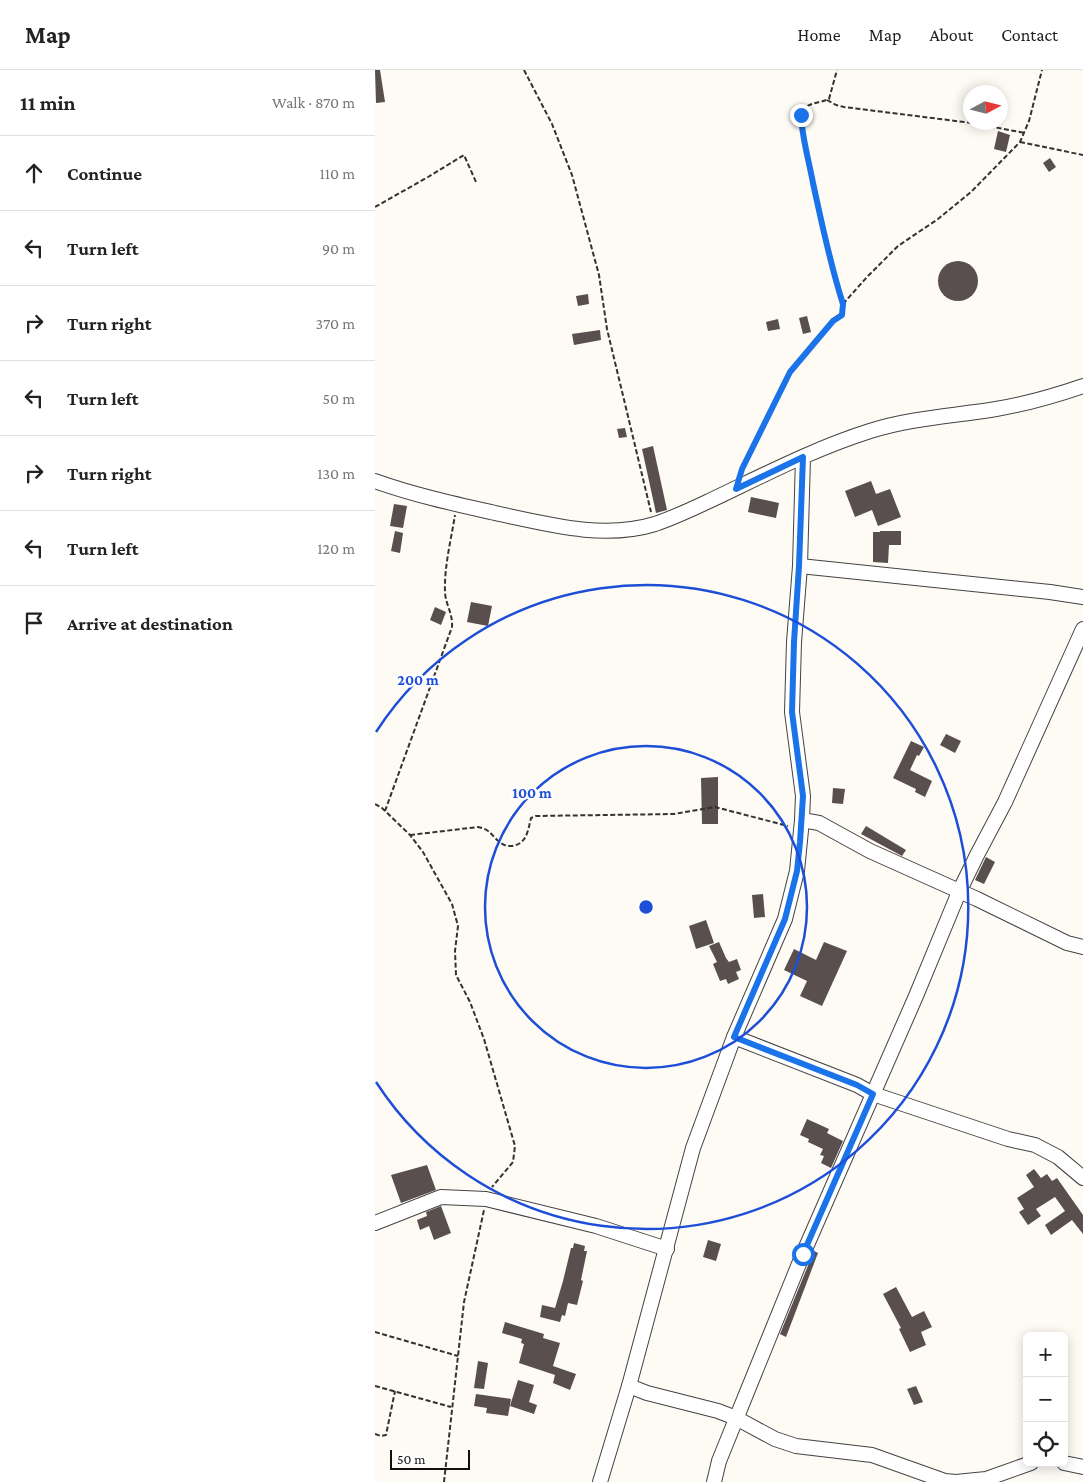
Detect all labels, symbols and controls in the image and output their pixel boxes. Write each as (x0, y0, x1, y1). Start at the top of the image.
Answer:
text: Map (25, 21, 71, 48)
text: Home (798, 25, 841, 45)
text: Map (869, 25, 901, 45)
text: About (929, 25, 973, 45)
text: Contact (1001, 25, 1058, 45)
north arrow (963, 85, 1008, 130)
text: 11 min (20, 91, 76, 115)
text: Walk · 870 m (272, 94, 355, 111)
route end (790, 104, 813, 127)
icon: ahead (20, 159, 48, 187)
text: Continue (67, 163, 142, 184)
text: 110 m (319, 165, 355, 182)
icon: left (20, 234, 48, 262)
text: Turn left (67, 238, 139, 259)
text: 90 m (322, 240, 355, 257)
icon: right (20, 309, 48, 337)
text: Turn right (67, 313, 152, 334)
text: 370 m (316, 315, 355, 332)
icon: left (20, 384, 48, 412)
text: Turn left (67, 388, 139, 409)
text: 50 m (323, 390, 355, 407)
icon: right (20, 459, 48, 487)
text: Turn right (67, 463, 152, 484)
text: 130 m (317, 465, 355, 482)
icon: left (20, 534, 48, 562)
text: Turn left (67, 538, 139, 559)
text: 120 m (317, 540, 355, 557)
icon: arrive (20, 609, 48, 637)
text: Arrive at destination (67, 613, 233, 634)
text: 200 m (397, 672, 439, 688)
text: 100 m (512, 785, 552, 801)
centre of rings (637, 898, 655, 916)
route start (792, 1243, 815, 1266)
map controls (1023, 1332, 1068, 1467)
button: + (1023, 1332, 1068, 1377)
button: − (1023, 1377, 1068, 1422)
button: locate (1023, 1422, 1068, 1467)
scale bar (390, 1447, 470, 1470)
text: 50 m (397, 1451, 425, 1467)

